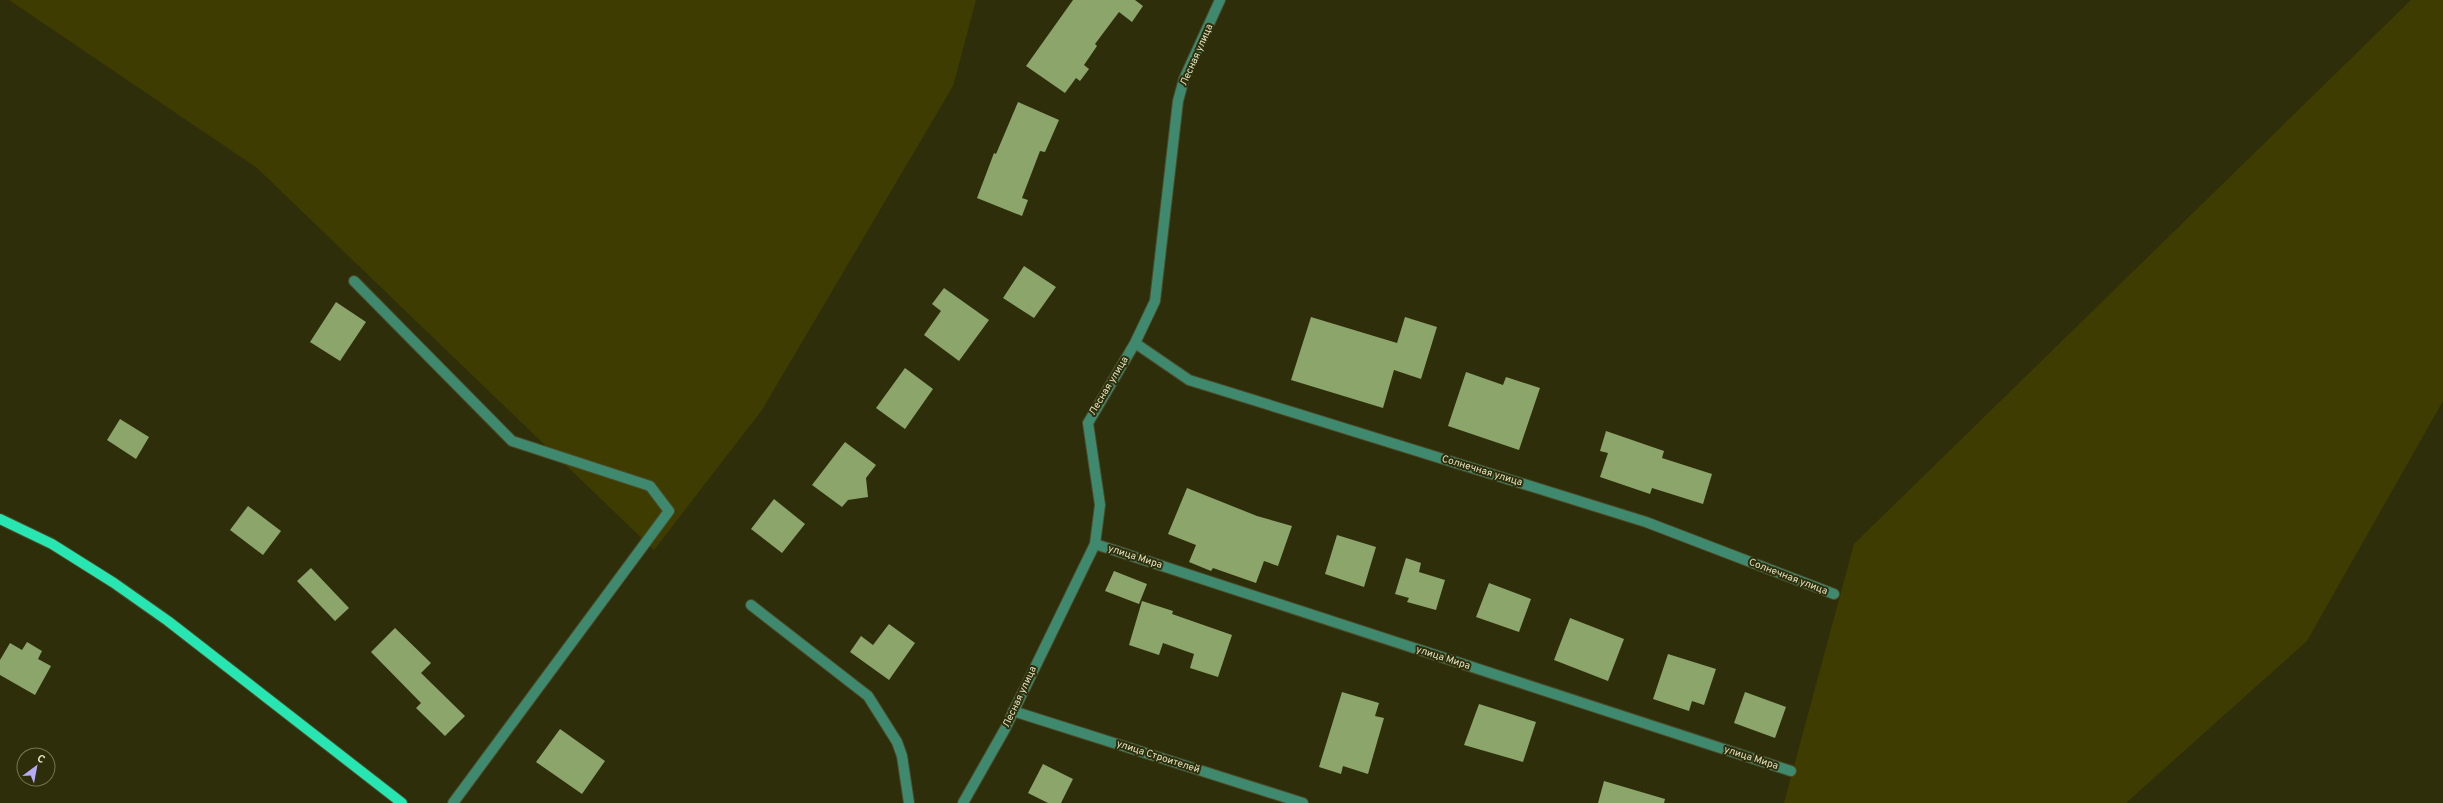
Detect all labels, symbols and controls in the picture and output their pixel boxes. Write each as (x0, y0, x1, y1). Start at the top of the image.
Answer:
street label: Лесная улица (1178, 22, 1216, 88)
street label: Лесная улица (1086, 354, 1132, 418)
street label: Солнечная улица (1440, 453, 1524, 489)
street label: улица Мира (1106, 542, 1164, 572)
street label: Солнечная улица (1747, 556, 1829, 598)
street label: улица Мира (1414, 643, 1472, 673)
street label: Лесная улица (1000, 664, 1040, 730)
street label: улица Строителей (1115, 737, 1201, 777)
street label: улица Мира (1722, 743, 1780, 773)
north arrow (16, 747, 56, 787)
text: С (34, 752, 47, 767)

